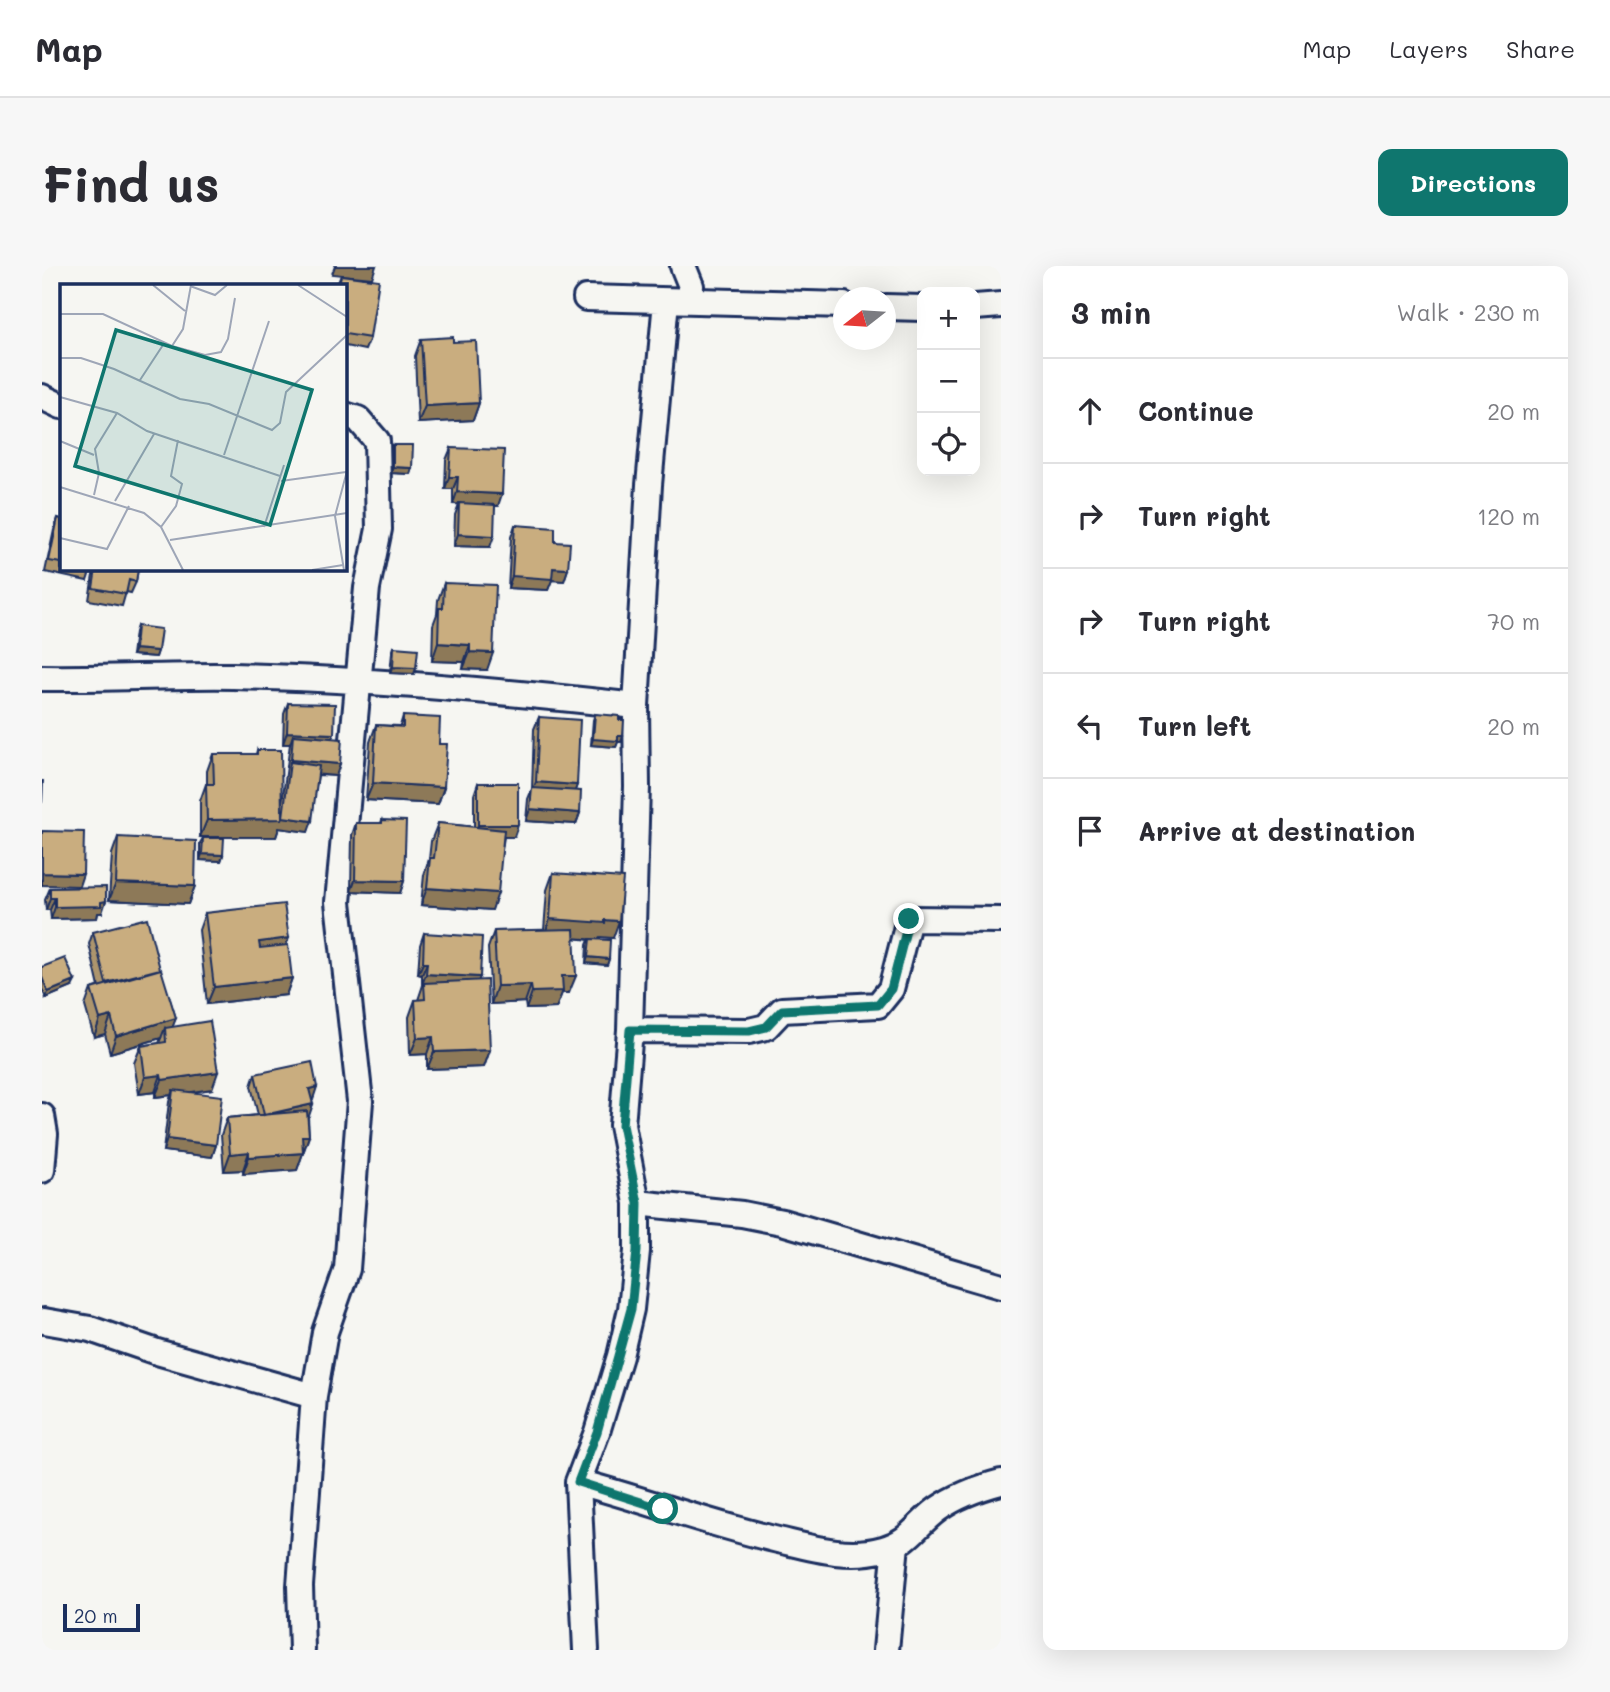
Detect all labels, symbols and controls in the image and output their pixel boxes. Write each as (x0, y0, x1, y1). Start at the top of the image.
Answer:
text: Map (35, 27, 103, 70)
text: Map (1303, 33, 1351, 64)
text: Layers (1389, 33, 1468, 64)
text: Share (1506, 33, 1575, 64)
button: Directions (1378, 149, 1568, 216)
text: Find us (42, 151, 220, 214)
inset map (60, 284, 346, 570)
north arrow (833, 287, 896, 350)
map controls (917, 287, 980, 476)
button: + (917, 287, 980, 350)
text: 3 min (1071, 292, 1151, 332)
text: Walk · 230 m (1397, 297, 1540, 327)
button: − (917, 350, 980, 413)
icon: ahead (1071, 392, 1109, 430)
text: Continue (1138, 394, 1254, 428)
text: 20 m (1487, 396, 1540, 426)
button: locate (917, 413, 980, 476)
icon: right (1071, 497, 1109, 535)
text: Turn right (1138, 499, 1271, 533)
text: 120 m (1477, 501, 1540, 531)
icon: right (1071, 602, 1109, 640)
text: Turn right (1138, 604, 1271, 638)
text: 70 m (1487, 606, 1540, 636)
icon: left (1071, 707, 1109, 745)
text: Turn left (1138, 709, 1251, 743)
text: 20 m (1487, 711, 1540, 741)
icon: arrive (1071, 812, 1109, 850)
text: Arrive at destination (1138, 814, 1415, 848)
route end (893, 903, 924, 934)
route start (647, 1493, 678, 1524)
scale bar (63, 1601, 140, 1633)
text: 20 m (74, 1603, 118, 1628)

